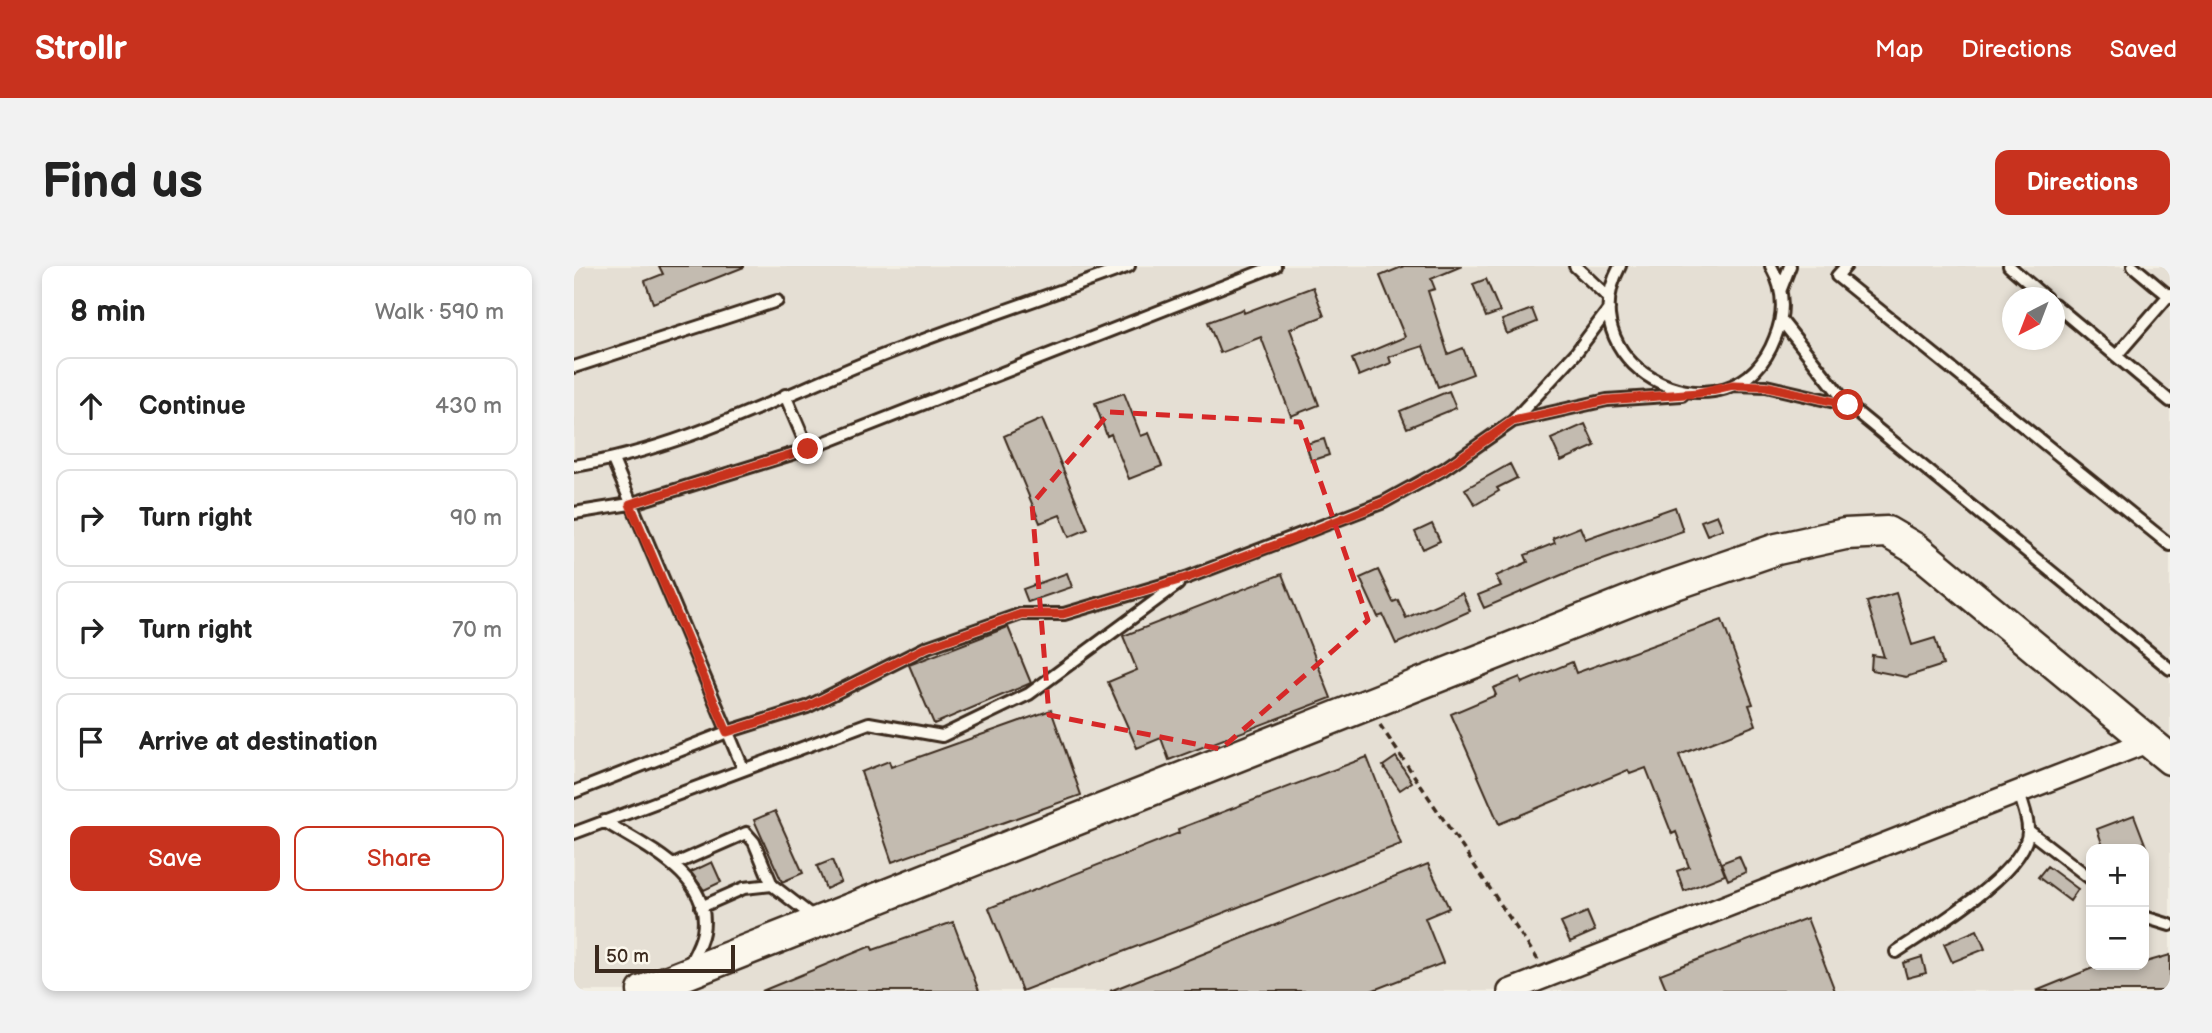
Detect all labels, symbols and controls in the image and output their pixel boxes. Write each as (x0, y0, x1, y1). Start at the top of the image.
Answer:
text: Strollr (35, 29, 127, 69)
text: Map (1875, 35, 1923, 64)
text: Directions (1961, 35, 2072, 64)
text: Saved (2110, 35, 2177, 64)
button: Directions (1995, 150, 2170, 215)
text: Find us (42, 153, 203, 212)
north arrow (2002, 287, 2065, 350)
text: 8 min (70, 294, 146, 330)
text: Walk · 590 m (375, 298, 504, 326)
icon: ahead (72, 387, 110, 425)
route start (1832, 389, 1863, 420)
text: Continue (139, 391, 246, 422)
text: 430 m (435, 392, 502, 420)
route end (792, 433, 823, 464)
icon: right (72, 499, 110, 537)
text: Turn right (139, 503, 252, 534)
text: 90 m (450, 504, 502, 532)
icon: right (72, 611, 110, 649)
text: Turn right (139, 615, 252, 646)
text: 70 m (452, 616, 502, 644)
icon: arrive (72, 723, 110, 761)
text: Arrive at destination (139, 727, 378, 758)
button: Save (70, 826, 280, 891)
button: Share (294, 826, 504, 891)
map controls (2086, 844, 2149, 970)
button: + (2086, 844, 2149, 907)
button: − (2086, 907, 2149, 970)
scale bar (595, 942, 735, 974)
text: 50 m (606, 945, 649, 968)

